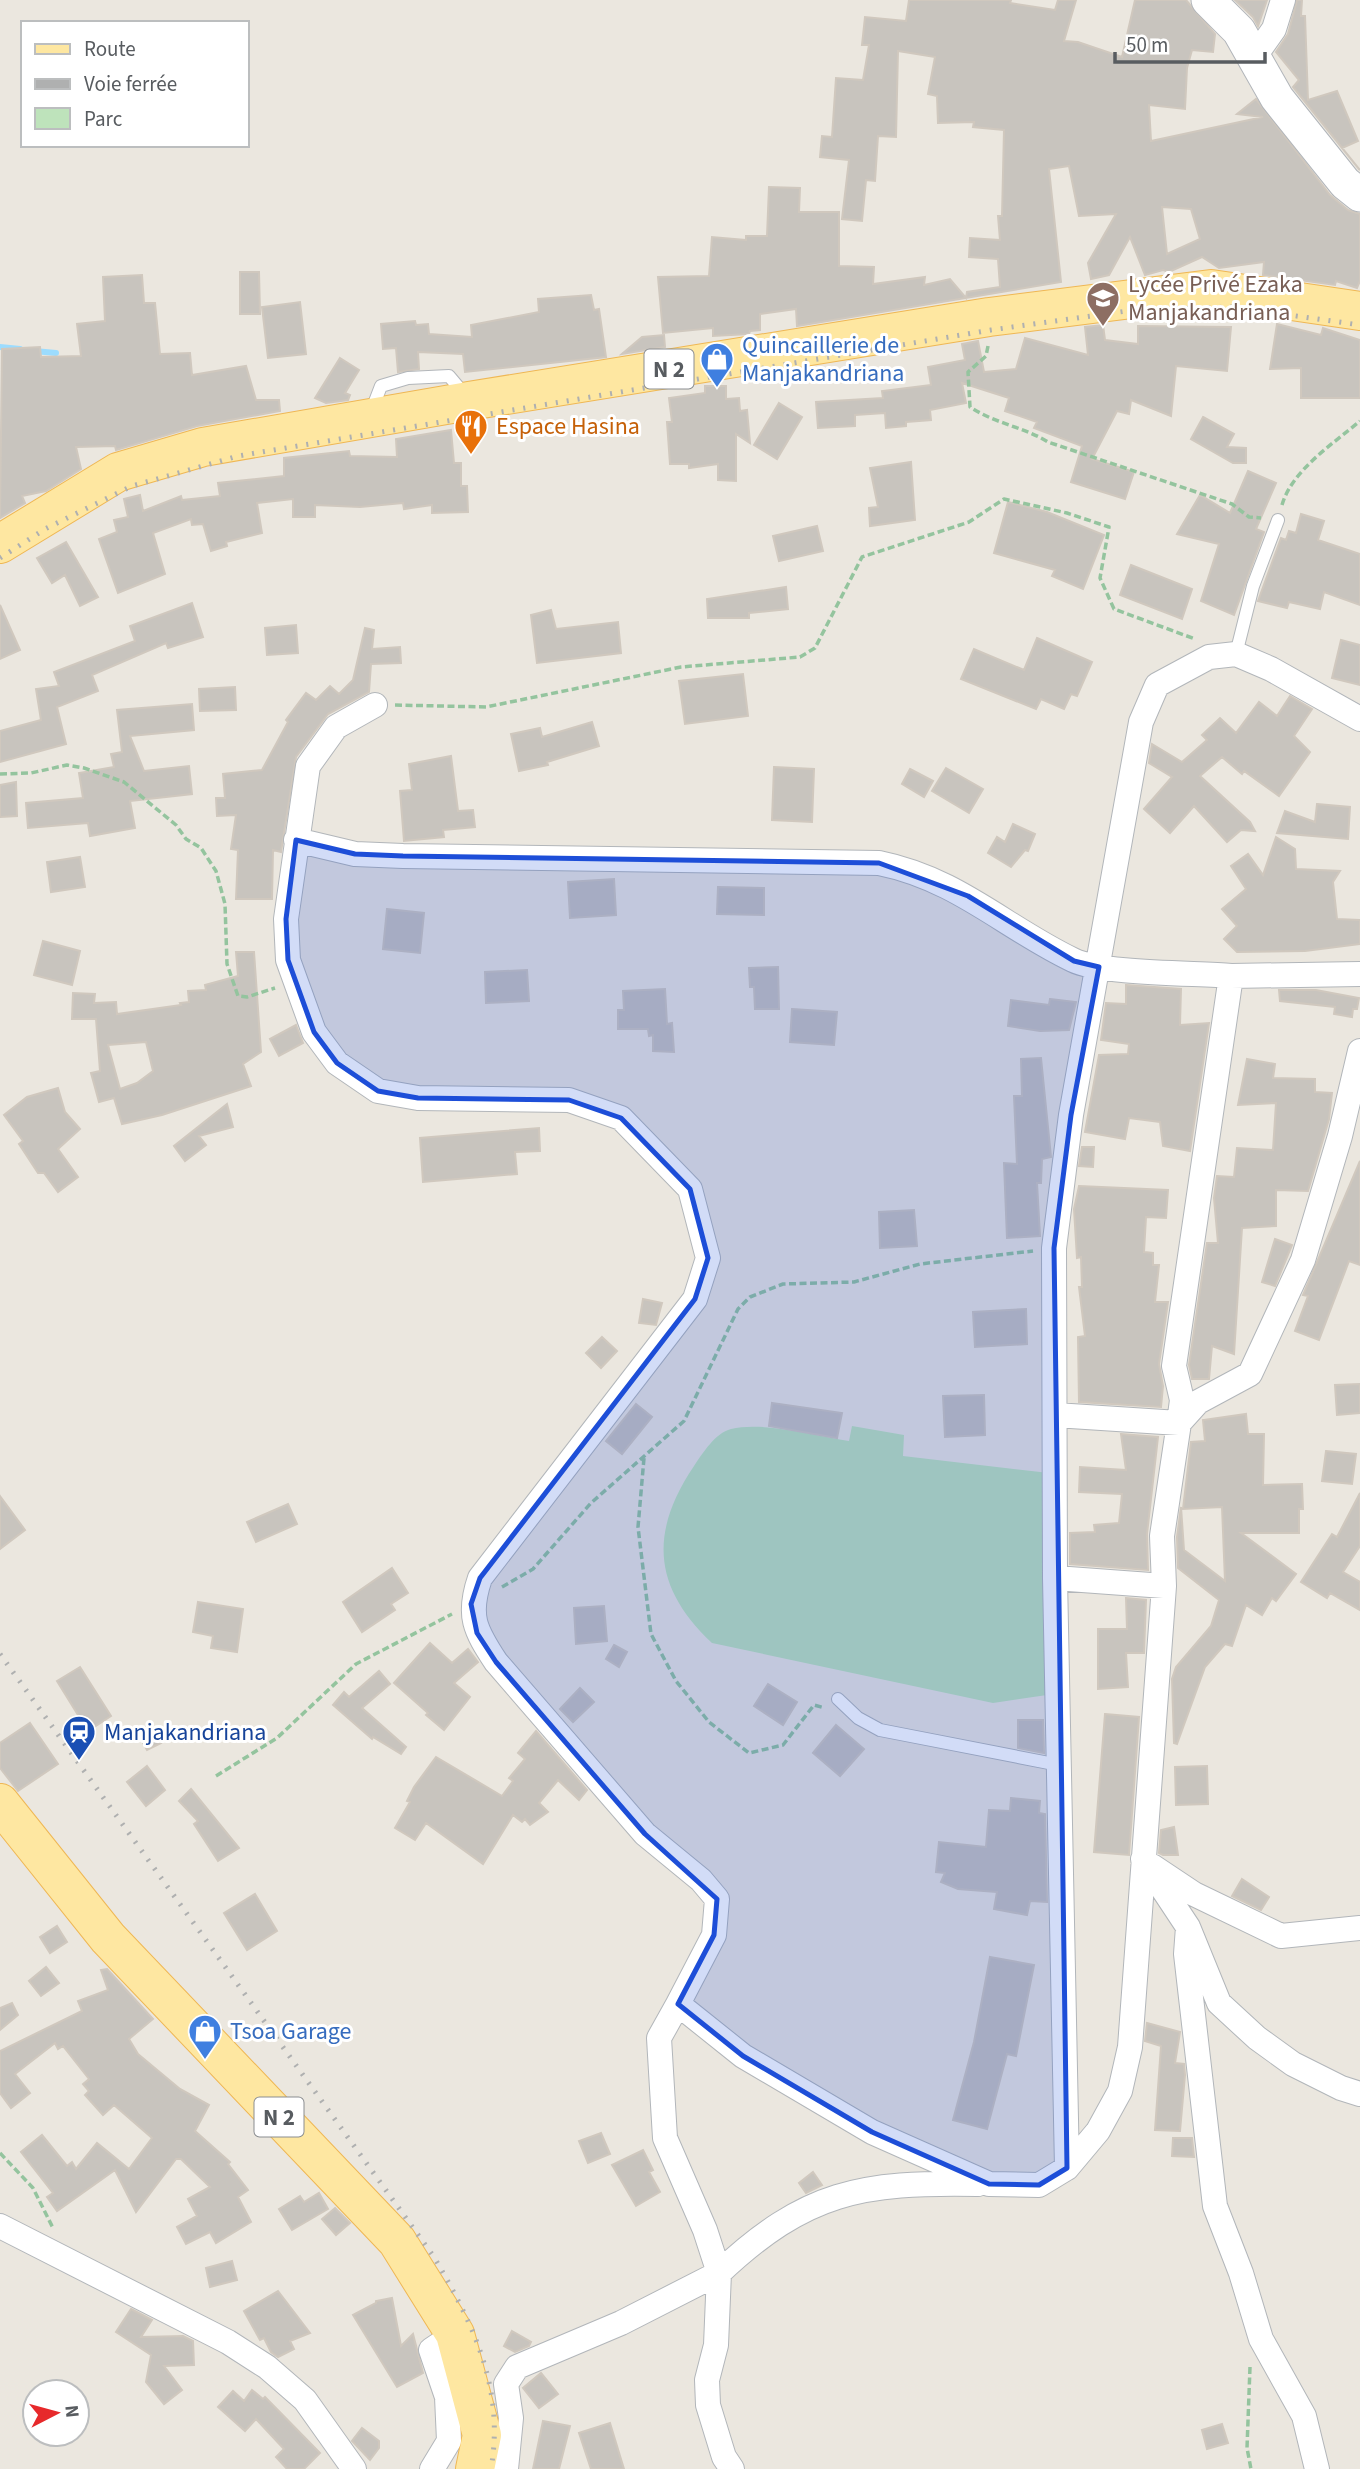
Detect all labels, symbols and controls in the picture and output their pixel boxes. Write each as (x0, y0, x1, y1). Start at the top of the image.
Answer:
legend (21, 21, 248, 147)
scale bar (1115, 21, 1266, 65)
text: 50 m (1126, 30, 1168, 60)
text: Route (84, 34, 136, 64)
text: Voie ferrée (84, 69, 177, 99)
text: Parc (84, 104, 123, 134)
place label: Lycée Privé Ezaka Manjakandriana (1128, 267, 1303, 330)
school or university icon: Lycée Privé Ezaka Manjakandriana (1084, 279, 1122, 328)
place label: Quincaillerie de Manjakandriana (742, 328, 904, 391)
shop icon: Quincaillerie de Manjakandriana (698, 340, 736, 389)
road number: N 2 (644, 350, 694, 388)
restaurant icon: Espace Hasina (452, 407, 490, 456)
place label: Espace Hasina (496, 409, 640, 444)
station icon: Manjakandriana (60, 1713, 98, 1762)
place label: Manjakandriana (104, 1715, 266, 1750)
shop icon: Tsoa Garage (186, 2012, 224, 2061)
place label: Tsoa Garage (230, 2014, 352, 2049)
road number: N 2 (254, 2098, 304, 2136)
north arrow (21, 2378, 91, 2448)
text: N (57, 2404, 86, 2419)

